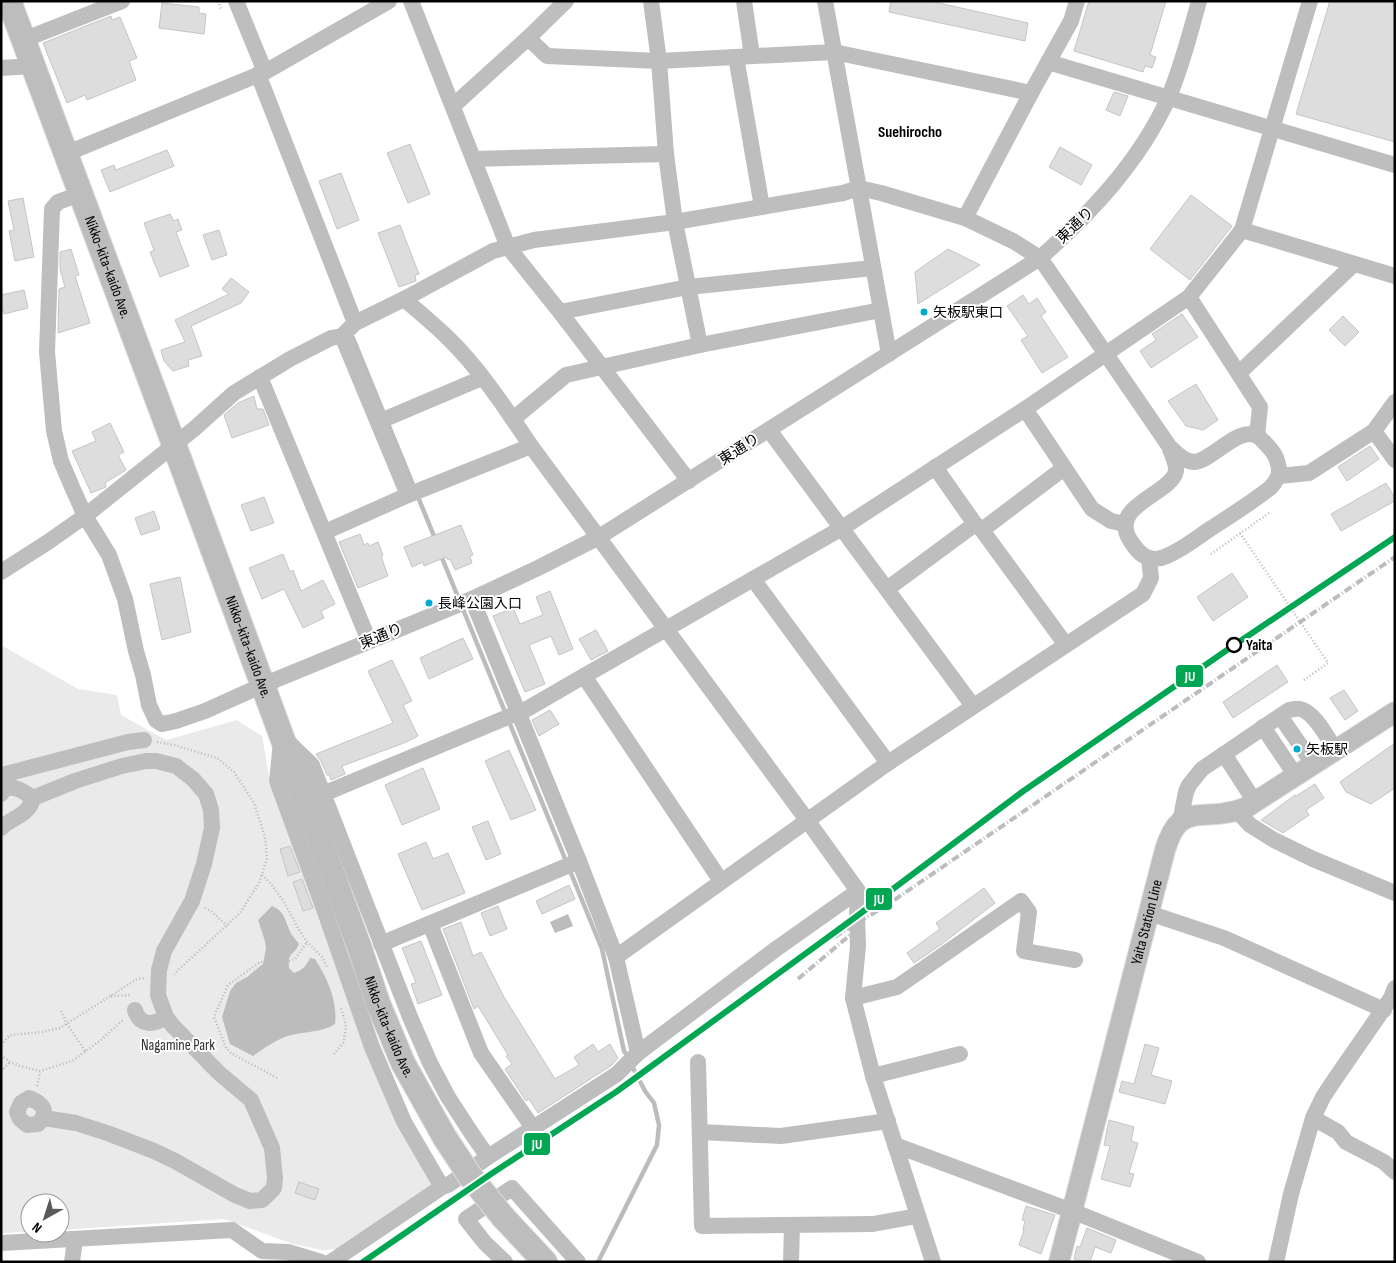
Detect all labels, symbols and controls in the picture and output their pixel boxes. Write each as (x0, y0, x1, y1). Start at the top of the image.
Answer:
district label: Suehirocho (878, 123, 942, 142)
street label: 東通り (1053, 203, 1098, 248)
street label: Nikko-kita-kaido Ave. (80, 214, 135, 321)
place label: 矢板駅東口 (933, 304, 1003, 321)
marker: 矢板駅東口 (919, 307, 929, 317)
street label: 東通り (715, 429, 763, 470)
street label: Nikko-kita-kaido Ave. (221, 593, 276, 701)
place label: 長峰公園入口 (438, 595, 522, 612)
marker: 長峰公園入口 (424, 598, 434, 608)
street label: 東通り (357, 619, 406, 654)
place label: Yaita (1246, 636, 1272, 655)
marker: Yaita (1226, 637, 1242, 653)
line badge: JU (1175, 664, 1204, 688)
text: JU (1184, 668, 1195, 685)
place label: 矢板駅 (1306, 741, 1348, 758)
marker: 矢板駅 (1292, 744, 1302, 754)
street label: Yaita Station Line (1127, 878, 1167, 967)
line badge: JU (865, 887, 893, 911)
text: JU (873, 891, 884, 908)
street label: Nikko-kita-kaido Ave. (360, 974, 418, 1081)
park label: Nagamine Park (141, 1036, 215, 1055)
line badge: JU (523, 1132, 551, 1156)
text: JU (531, 1136, 542, 1153)
north arrow (20, 1193, 70, 1243)
text: N (29, 1219, 45, 1237)

